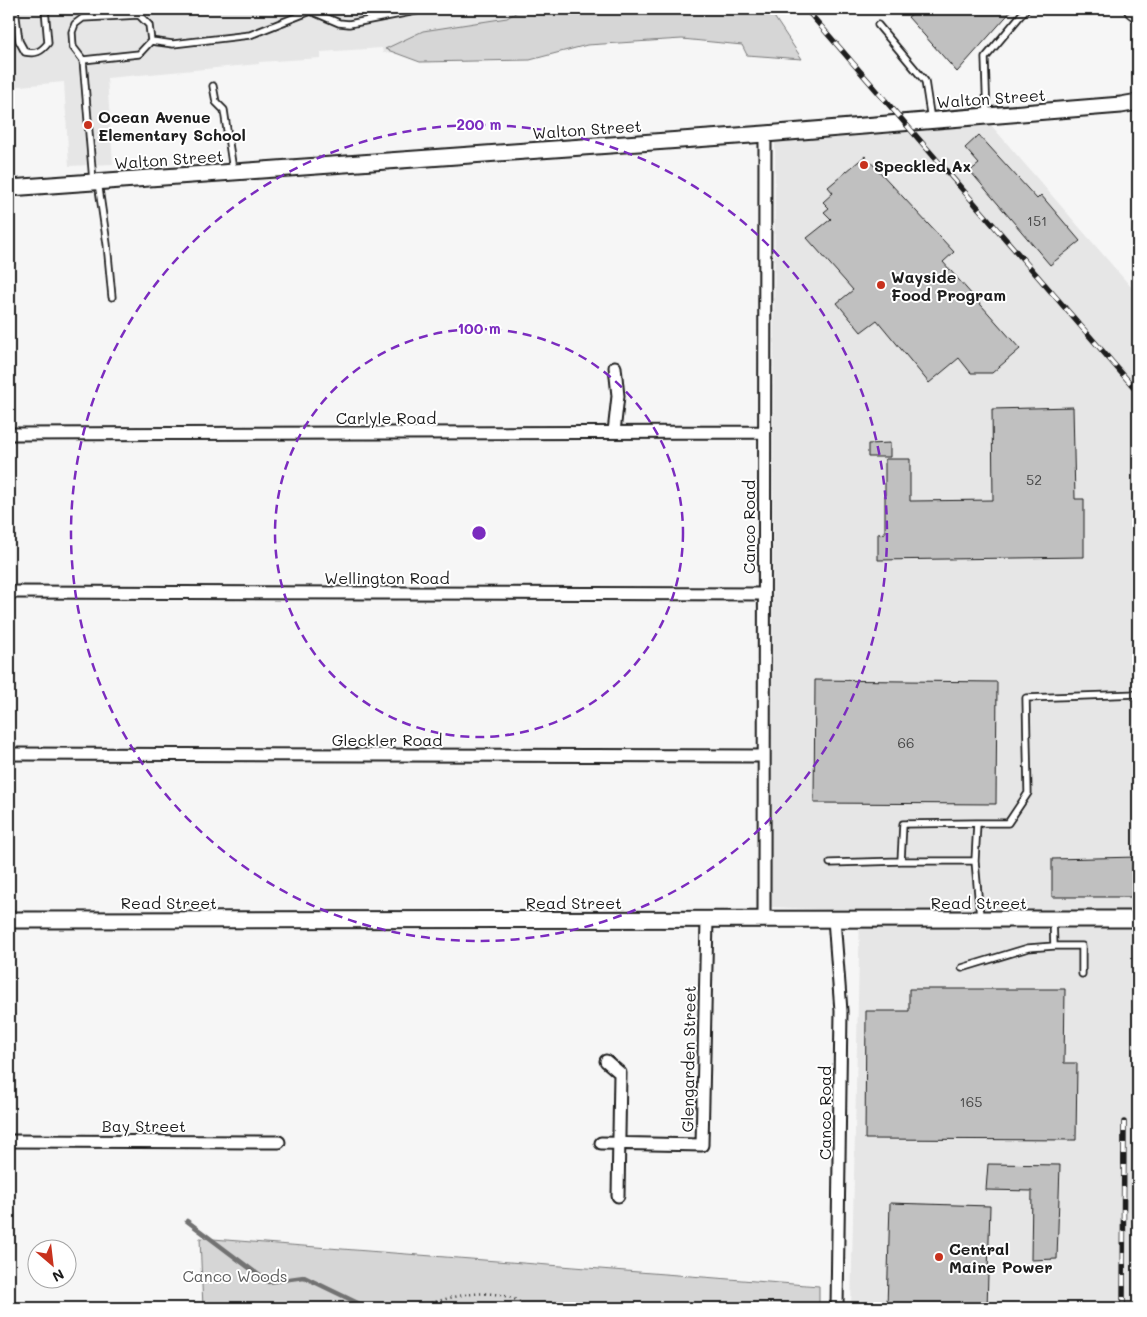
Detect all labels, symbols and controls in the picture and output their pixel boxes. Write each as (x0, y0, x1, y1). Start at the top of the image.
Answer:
street label: Walton Street (936, 84, 1046, 112)
place label: Ocean Avenue Elementary School (98, 106, 246, 145)
text: 200 m (457, 114, 502, 134)
street label: Walton Street (532, 115, 642, 143)
marker: Ocean Avenue Elementary School (82, 119, 94, 131)
street label: Walton Street (114, 145, 224, 173)
place label: Speckled Ax (874, 155, 971, 176)
marker: Speckled Ax (858, 159, 870, 171)
house number: 151 (1027, 211, 1047, 230)
place label: Wayside Food Program (891, 266, 1006, 305)
marker: Wayside Food Program (875, 279, 887, 291)
text: 100 m (457, 318, 501, 338)
street label: Carlyle Road (336, 407, 436, 428)
house number: 52 (1026, 470, 1042, 489)
street label: Canco Road (738, 480, 759, 574)
centre of rings (470, 524, 488, 542)
street label: Wellington Road (324, 567, 450, 588)
street label: Gleckler Road (332, 729, 442, 750)
house number: 66 (898, 733, 914, 752)
street label: Read Street (121, 892, 217, 913)
street label: Read Street (526, 892, 622, 913)
street label: Read Street (931, 892, 1027, 913)
street label: Glengarden Street (676, 985, 700, 1133)
street label: Canco Road (814, 1066, 835, 1160)
house number: 165 (960, 1092, 982, 1111)
street label: Bay Street (102, 1115, 186, 1136)
place label: Central Maine Power (949, 1238, 1053, 1277)
north arrow (28, 1240, 78, 1290)
marker: Central Maine Power (933, 1251, 945, 1263)
text: N (49, 1265, 67, 1287)
park label: Canco Woods (182, 1265, 288, 1286)

